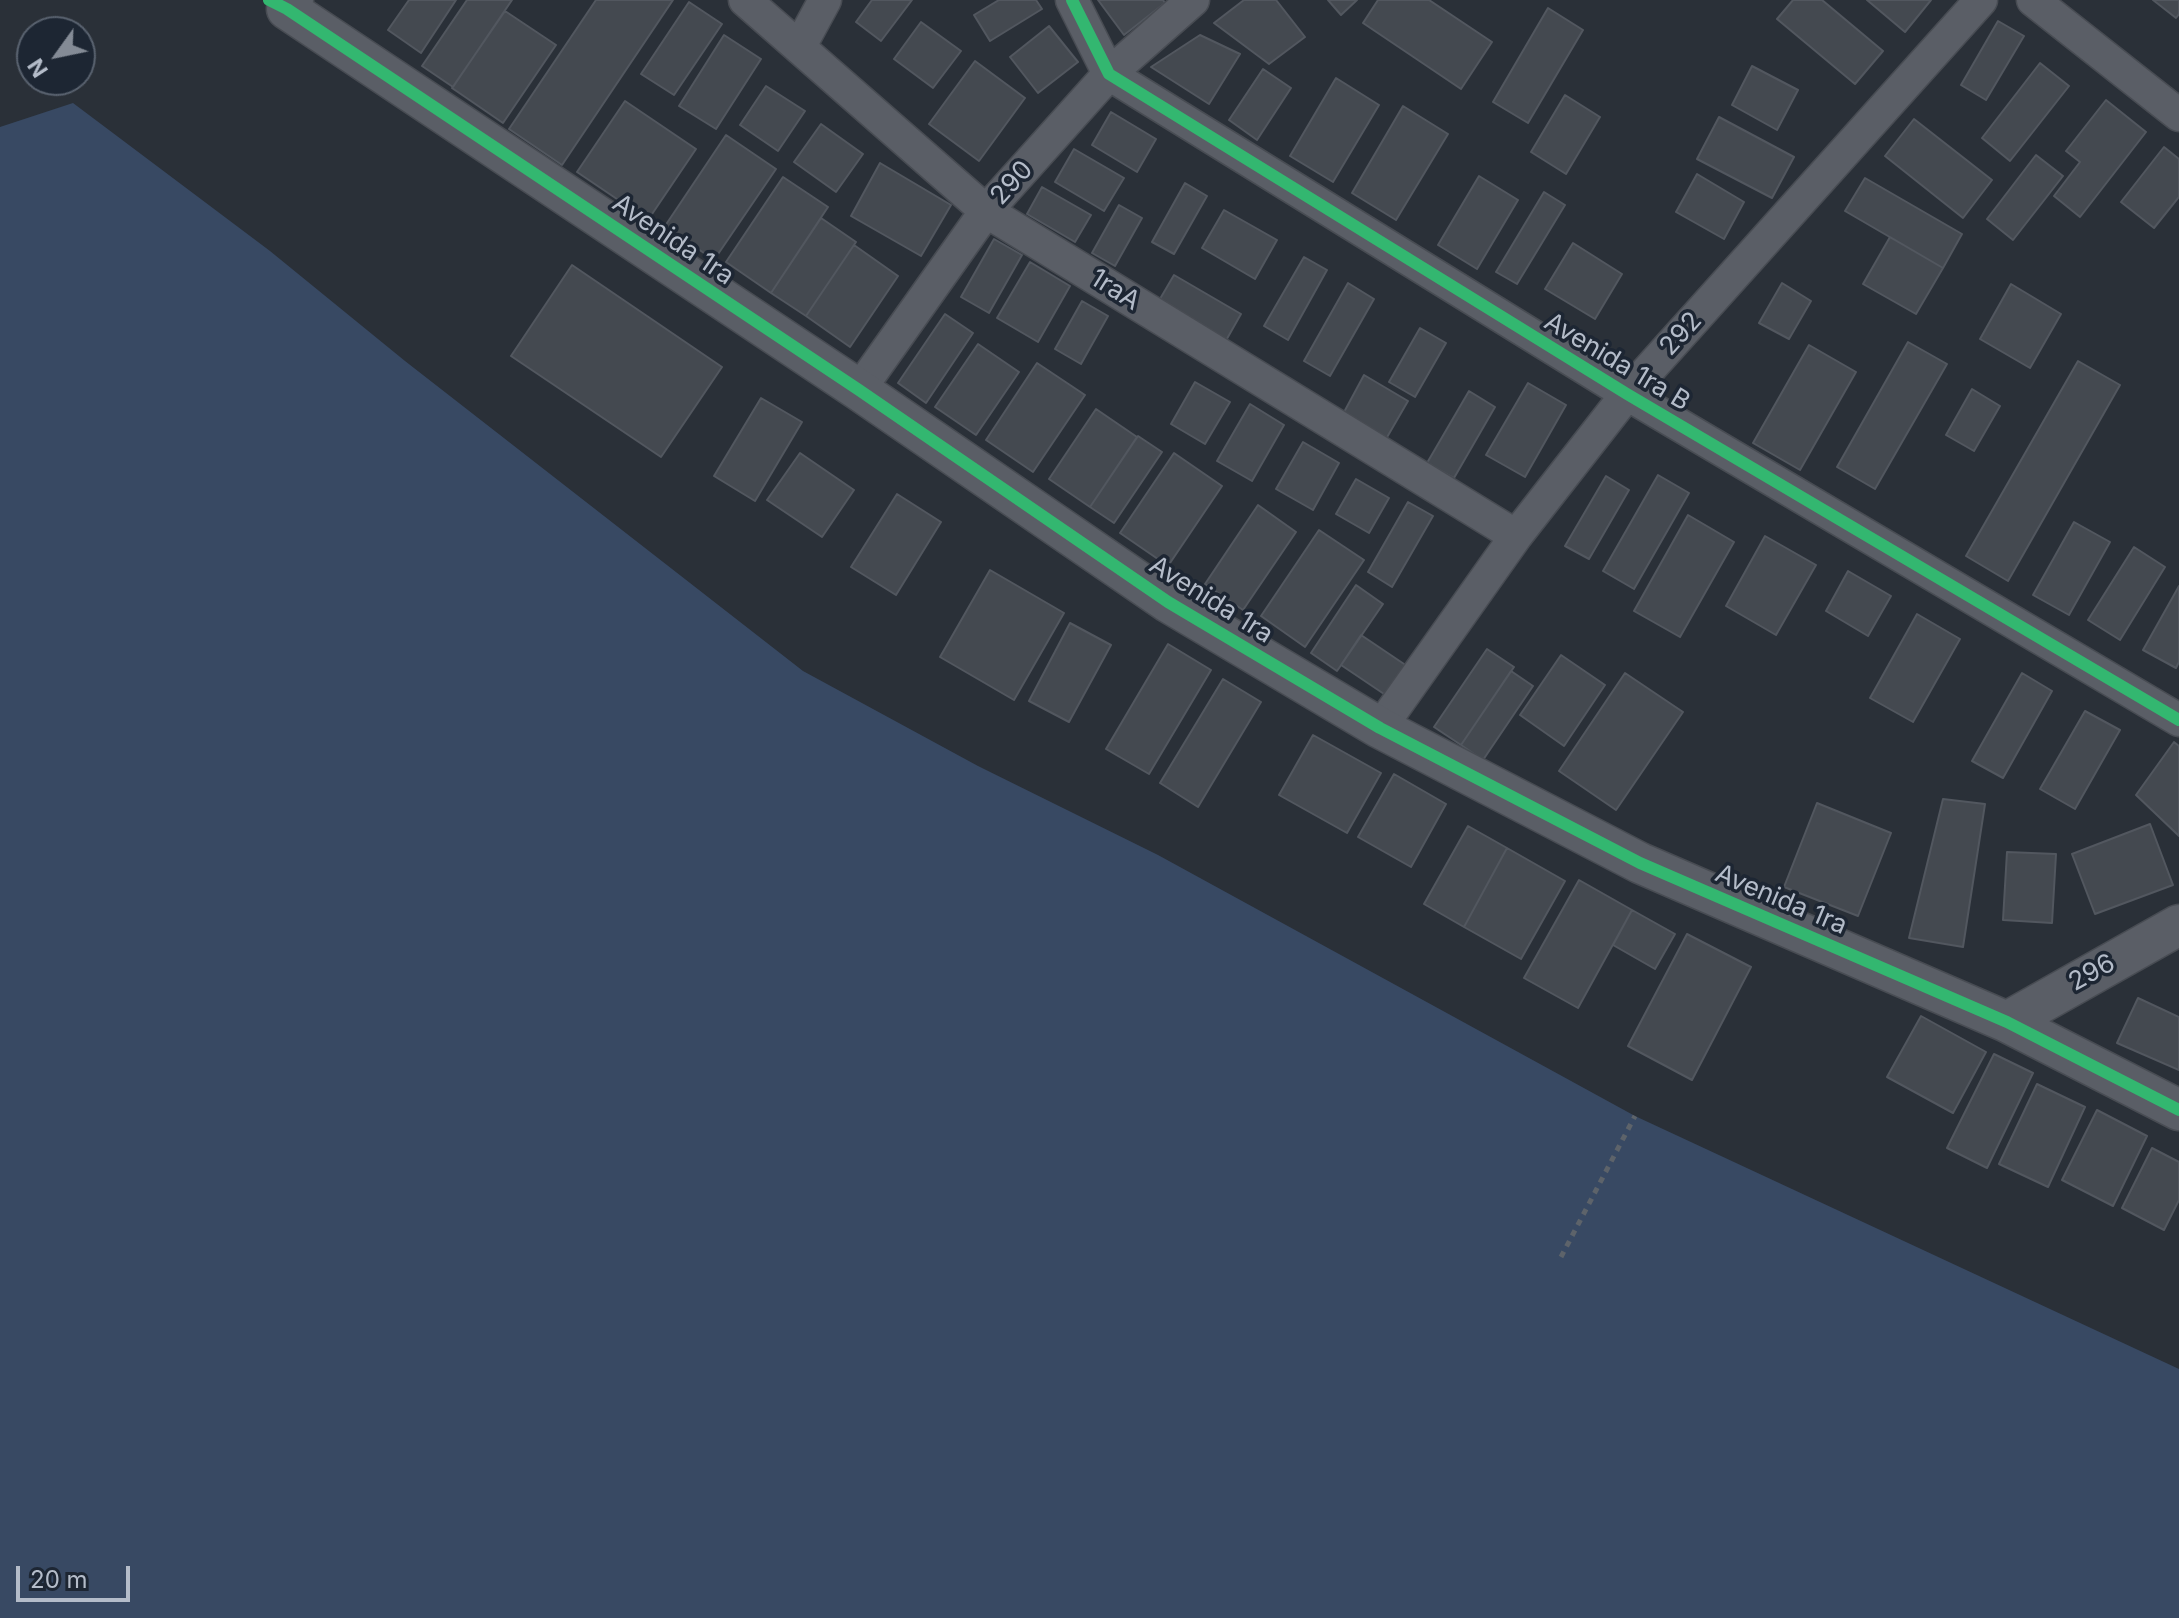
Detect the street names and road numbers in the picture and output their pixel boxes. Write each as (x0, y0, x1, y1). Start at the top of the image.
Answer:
street label: 290 (984, 155, 1040, 211)
street label: Avenida 1ra (606, 188, 740, 292)
street label: 1raA (1084, 263, 1146, 317)
street label: Avenida 1ra B (1539, 306, 1695, 418)
street label: 292 (1653, 306, 1709, 362)
street label: Avenida 1ra (1143, 550, 1279, 650)
street label: Avenida 1ra (1711, 858, 1851, 942)
street label: 296 (2063, 948, 2121, 998)

